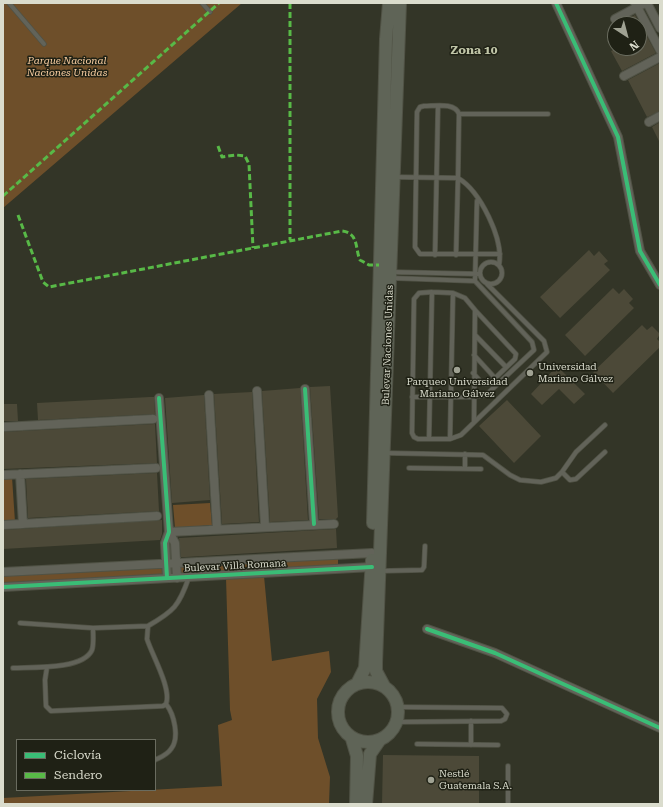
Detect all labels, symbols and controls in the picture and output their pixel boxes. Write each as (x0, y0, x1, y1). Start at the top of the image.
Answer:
north arrow (607, 16, 647, 56)
text: N (627, 38, 641, 53)
district label: Zona 10 (450, 43, 498, 57)
park label: Parque Nacional Naciones Unidas (27, 55, 107, 78)
street label: Bulevar Naciones Unidas (380, 285, 396, 405)
place label: Universidad Mariano Gálvez (538, 361, 613, 384)
marker: Parqueo Universidad Mariano Gálvez (452, 365, 462, 375)
marker: Universidad Mariano Gálvez (525, 368, 535, 378)
place label: Parqueo Universidad Mariano Gálvez (406, 376, 508, 400)
street label: Bulevar Villa Romana (183, 557, 287, 575)
legend (16, 739, 156, 791)
text: Ciclovía (54, 748, 101, 762)
text: Sendero (54, 768, 102, 782)
place label: Nestlé Guatemala S.A. (439, 768, 512, 792)
marker: Nestlé Guatemala S.A. (426, 775, 436, 785)

